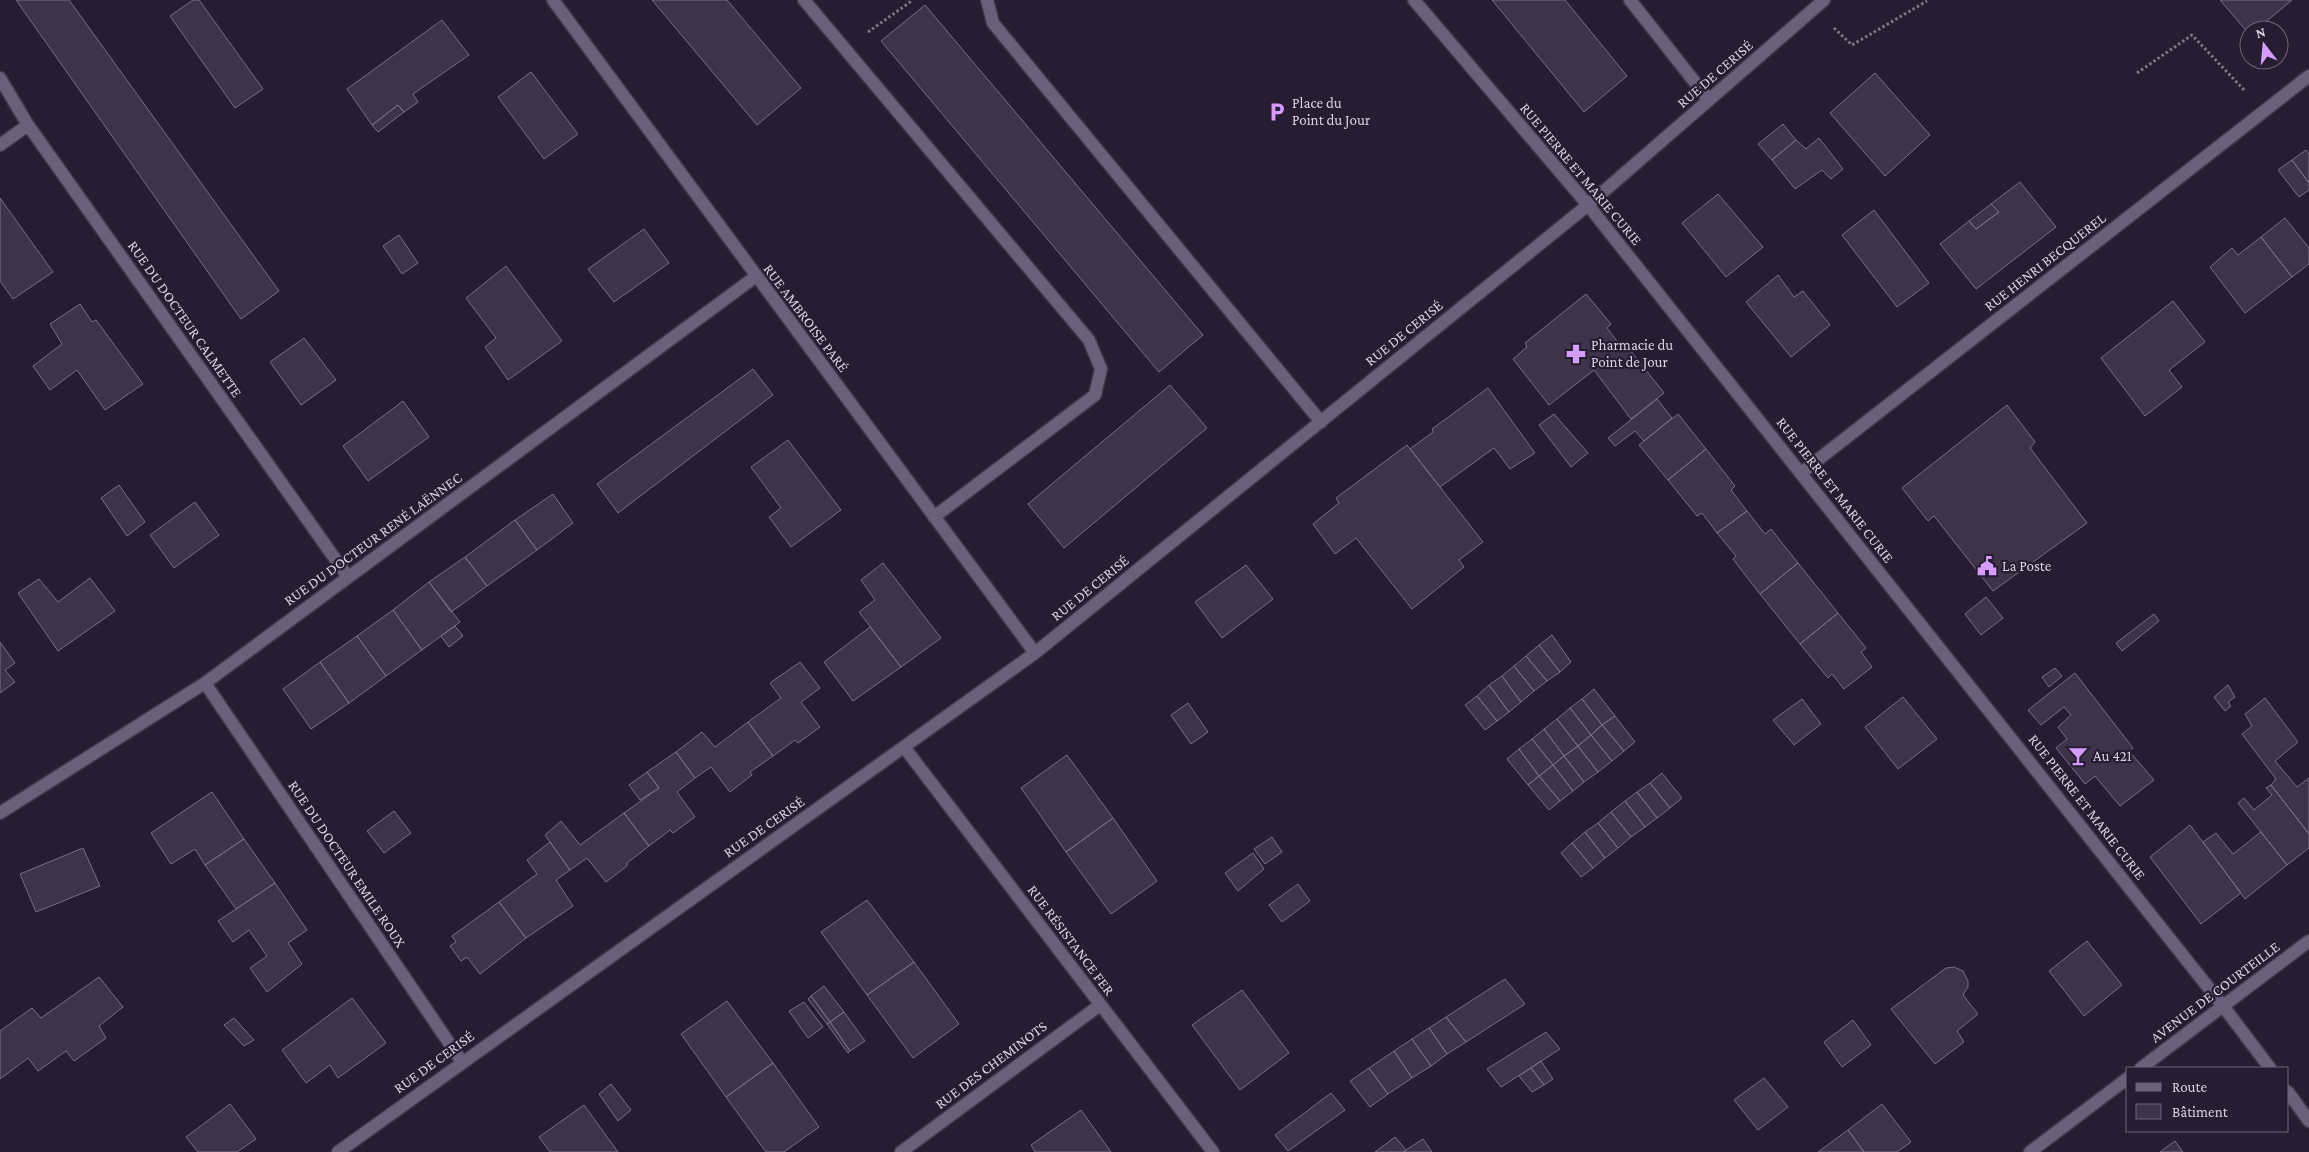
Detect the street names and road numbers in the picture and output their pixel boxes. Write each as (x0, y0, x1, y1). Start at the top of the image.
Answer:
street label: RUE DE CERISÉ (1674, 37, 1756, 111)
street label: RUE PIERRE ET MARIE CURIE (1517, 100, 1645, 248)
street label: RUE HENRI BECQUEREL (1981, 209, 2109, 314)
street label: RUE DU DOCTEUR CALMETTE (125, 238, 245, 400)
street label: RUE AMBROISE PARÉ (760, 261, 852, 375)
street label: RUE DE CERISÉ (1362, 297, 1446, 369)
street label: RUE PIERRE ET MARIE CURIE (1773, 414, 1897, 566)
street label: RUE DU DOCTEUR RENÉ LAËNNEC (281, 469, 465, 609)
street label: RUE DE CERISÉ (1048, 552, 1132, 624)
street label: RUE PIERRE ET MARIE CURIE (2025, 731, 2149, 883)
street label: RUE DU DOCTEUR EMILE ROUX (285, 778, 409, 951)
street label: RUE DE CERISÉ (721, 793, 807, 861)
street label: RUE RÉSISTANCE FER (1024, 882, 1118, 999)
street label: AVENUE DE COURTEILLE (2148, 938, 2282, 1046)
street label: RUE DES CHEMINOTS (932, 1018, 1050, 1112)
street label: RUE DE CERISÉ (391, 1028, 477, 1096)

